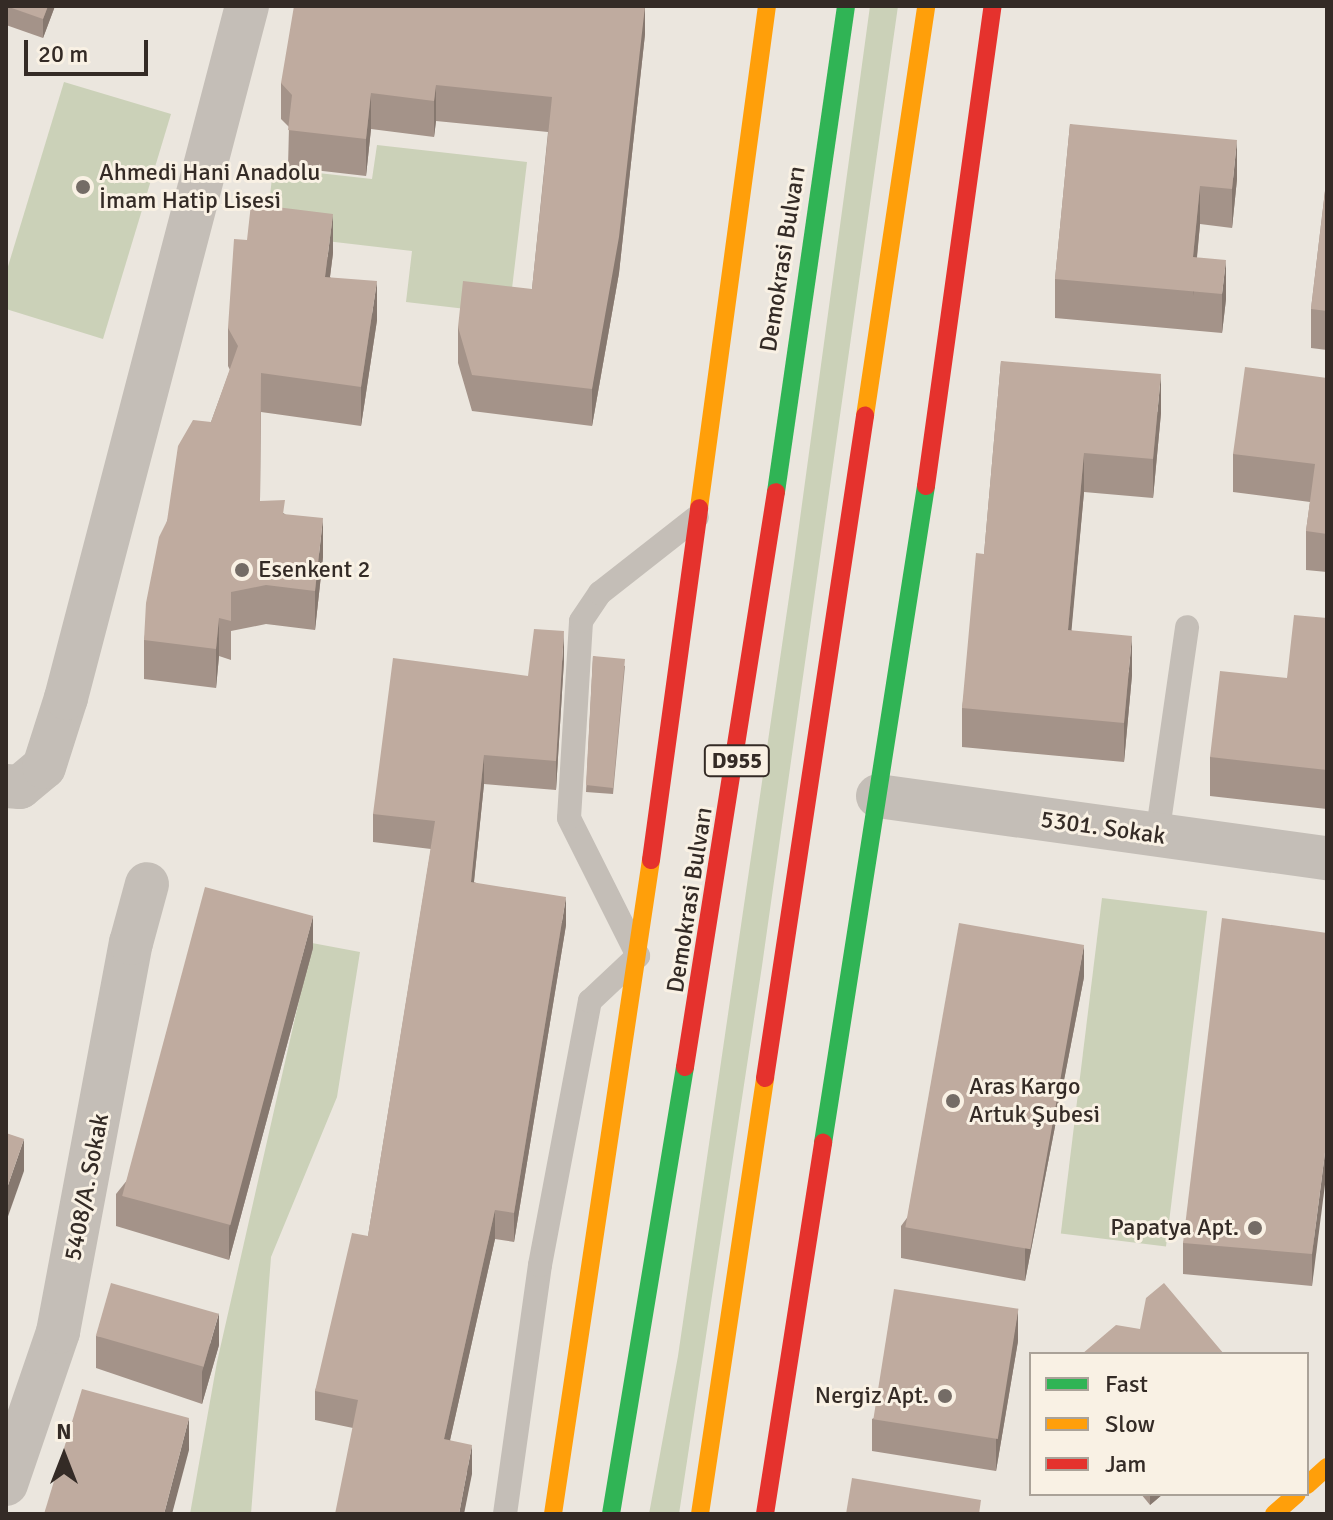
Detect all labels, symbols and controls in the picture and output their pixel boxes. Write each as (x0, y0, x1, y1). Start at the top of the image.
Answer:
scale bar (28, 24, 152, 74)
text: 20 m (38, 39, 88, 69)
place label: Ahmedi Hani Anadolu İmam Hatip Lisesi (99, 159, 320, 215)
street label: Demokrasi Bulvarı (754, 164, 812, 354)
marker: Ahmedi Hani Anadolu İmam Hatip Lisesi (74, 178, 92, 196)
place label: Esenkent 2 (258, 556, 370, 584)
marker: Esenkent 2 (233, 561, 251, 579)
road number: D955 (703, 743, 771, 779)
street label: Demokrasi Bulvarı (661, 805, 719, 995)
street label: 5301. Sokak (1039, 805, 1167, 851)
place label: Aras Kargo Artuk Şubesi (969, 1073, 1100, 1129)
marker: Aras Kargo Artuk Şubesi (944, 1092, 962, 1110)
street label: 5408/A. Sokak (59, 1111, 115, 1263)
place label: Papatya Apt. (1110, 1214, 1239, 1242)
marker: Papatya Apt. (1246, 1219, 1264, 1237)
legend (1029, 1352, 1309, 1496)
text: Fast (1105, 1369, 1148, 1399)
place label: Nergiz Apt. (815, 1382, 929, 1410)
marker: Nergiz Apt. (936, 1387, 954, 1405)
text: Slow (1105, 1409, 1155, 1439)
north arrow (24, 1416, 104, 1496)
text: N (56, 1418, 72, 1445)
text: Jam (1105, 1449, 1146, 1479)

